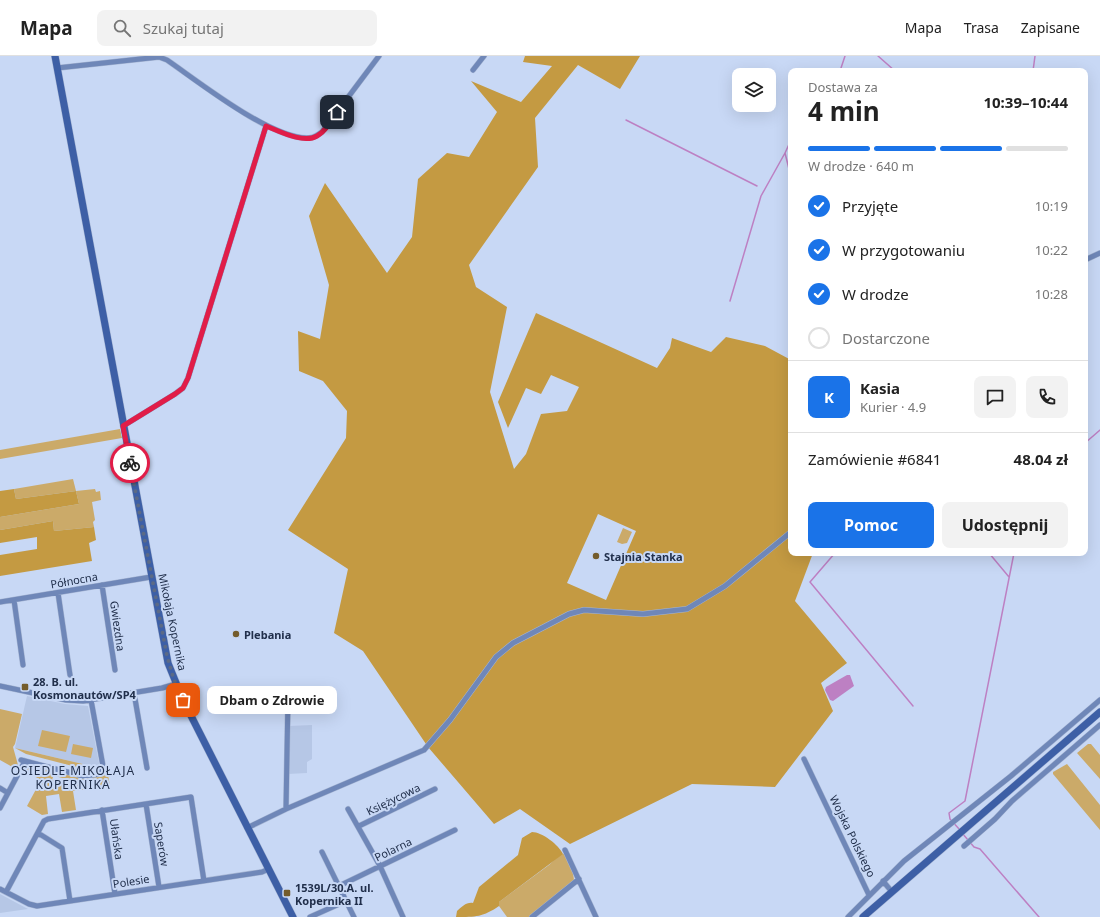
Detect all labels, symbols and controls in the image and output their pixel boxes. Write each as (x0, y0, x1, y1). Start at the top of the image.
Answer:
search box (97, 10, 377, 46)
text: Mapa (20, 15, 73, 41)
icon: search (111, 17, 133, 39)
text: Szukaj tutaj (143, 18, 224, 38)
text: Mapa (905, 18, 942, 37)
text: Trasa (964, 18, 999, 37)
text: Zapisane (1021, 18, 1080, 37)
map controls (732, 68, 776, 112)
button: layers (732, 68, 776, 112)
text: Dostawa za (808, 78, 878, 96)
text: 10:39–10:44 (983, 92, 1068, 112)
text: 4 min (808, 93, 880, 129)
pin (320, 95, 354, 129)
icon: home (326, 101, 348, 123)
text: W drodze · 640 m (808, 157, 914, 175)
icon: check (808, 195, 830, 217)
text: Przyjęte (842, 196, 898, 216)
text: 10:19 (1035, 197, 1068, 215)
icon: check (808, 239, 830, 261)
text: W przygotowaniu (842, 240, 965, 260)
text: 10:22 (1035, 241, 1068, 259)
icon: check (808, 283, 830, 305)
text: W drodze (842, 284, 909, 304)
text: 10:28 (1035, 285, 1068, 303)
text: Dostarczone (842, 328, 930, 348)
button: chat (974, 376, 1016, 418)
button: phone (1026, 376, 1068, 418)
text: Kasia (860, 378, 900, 398)
text: K (824, 387, 834, 407)
text: Kurier · 4.9 (860, 398, 926, 416)
courier (110, 443, 150, 483)
text: Zamówienie #6841 (808, 449, 941, 469)
text: 48.04 zł (1014, 449, 1068, 469)
icon: bike (119, 452, 141, 474)
button: Pomoc (808, 502, 934, 548)
button: Udostępnij (942, 502, 1068, 548)
place label: Stajnia Stanka (604, 549, 683, 564)
marker: Stajnia Stanka (591, 551, 601, 561)
street label: Północna (49, 568, 99, 592)
street label: Mikołaja Kopernika (155, 572, 191, 672)
street label: Gwiezdna (107, 600, 129, 652)
place label: Plebania (244, 627, 291, 642)
marker: Plebania (231, 629, 241, 639)
place label: 28. B. ul. Kosmonautów/SP4 (33, 674, 136, 702)
marker: 28. B. ul. Kosmonautów/SP4 (20, 682, 30, 692)
pin (166, 683, 200, 717)
callout: Dbam o Zdrowie (207, 686, 337, 714)
icon: bag (172, 689, 194, 711)
text: Dbam o Zdrowie (219, 691, 325, 709)
district label: OSIEDLE MIKOŁAJA KOPERNIKA (11, 762, 135, 793)
street label: Księżycowa (363, 779, 423, 819)
street label: Wojska Polskiego (827, 793, 879, 880)
street label: Ułańska (107, 818, 127, 860)
street label: Saperów (151, 821, 173, 868)
street label: Polarna (372, 834, 414, 864)
street label: Polesie (112, 871, 150, 891)
place label: 1539L/30.A. ul. Kopernika II (295, 880, 374, 908)
marker: 1539L/30.A. ul. Kopernika II (282, 888, 292, 898)

